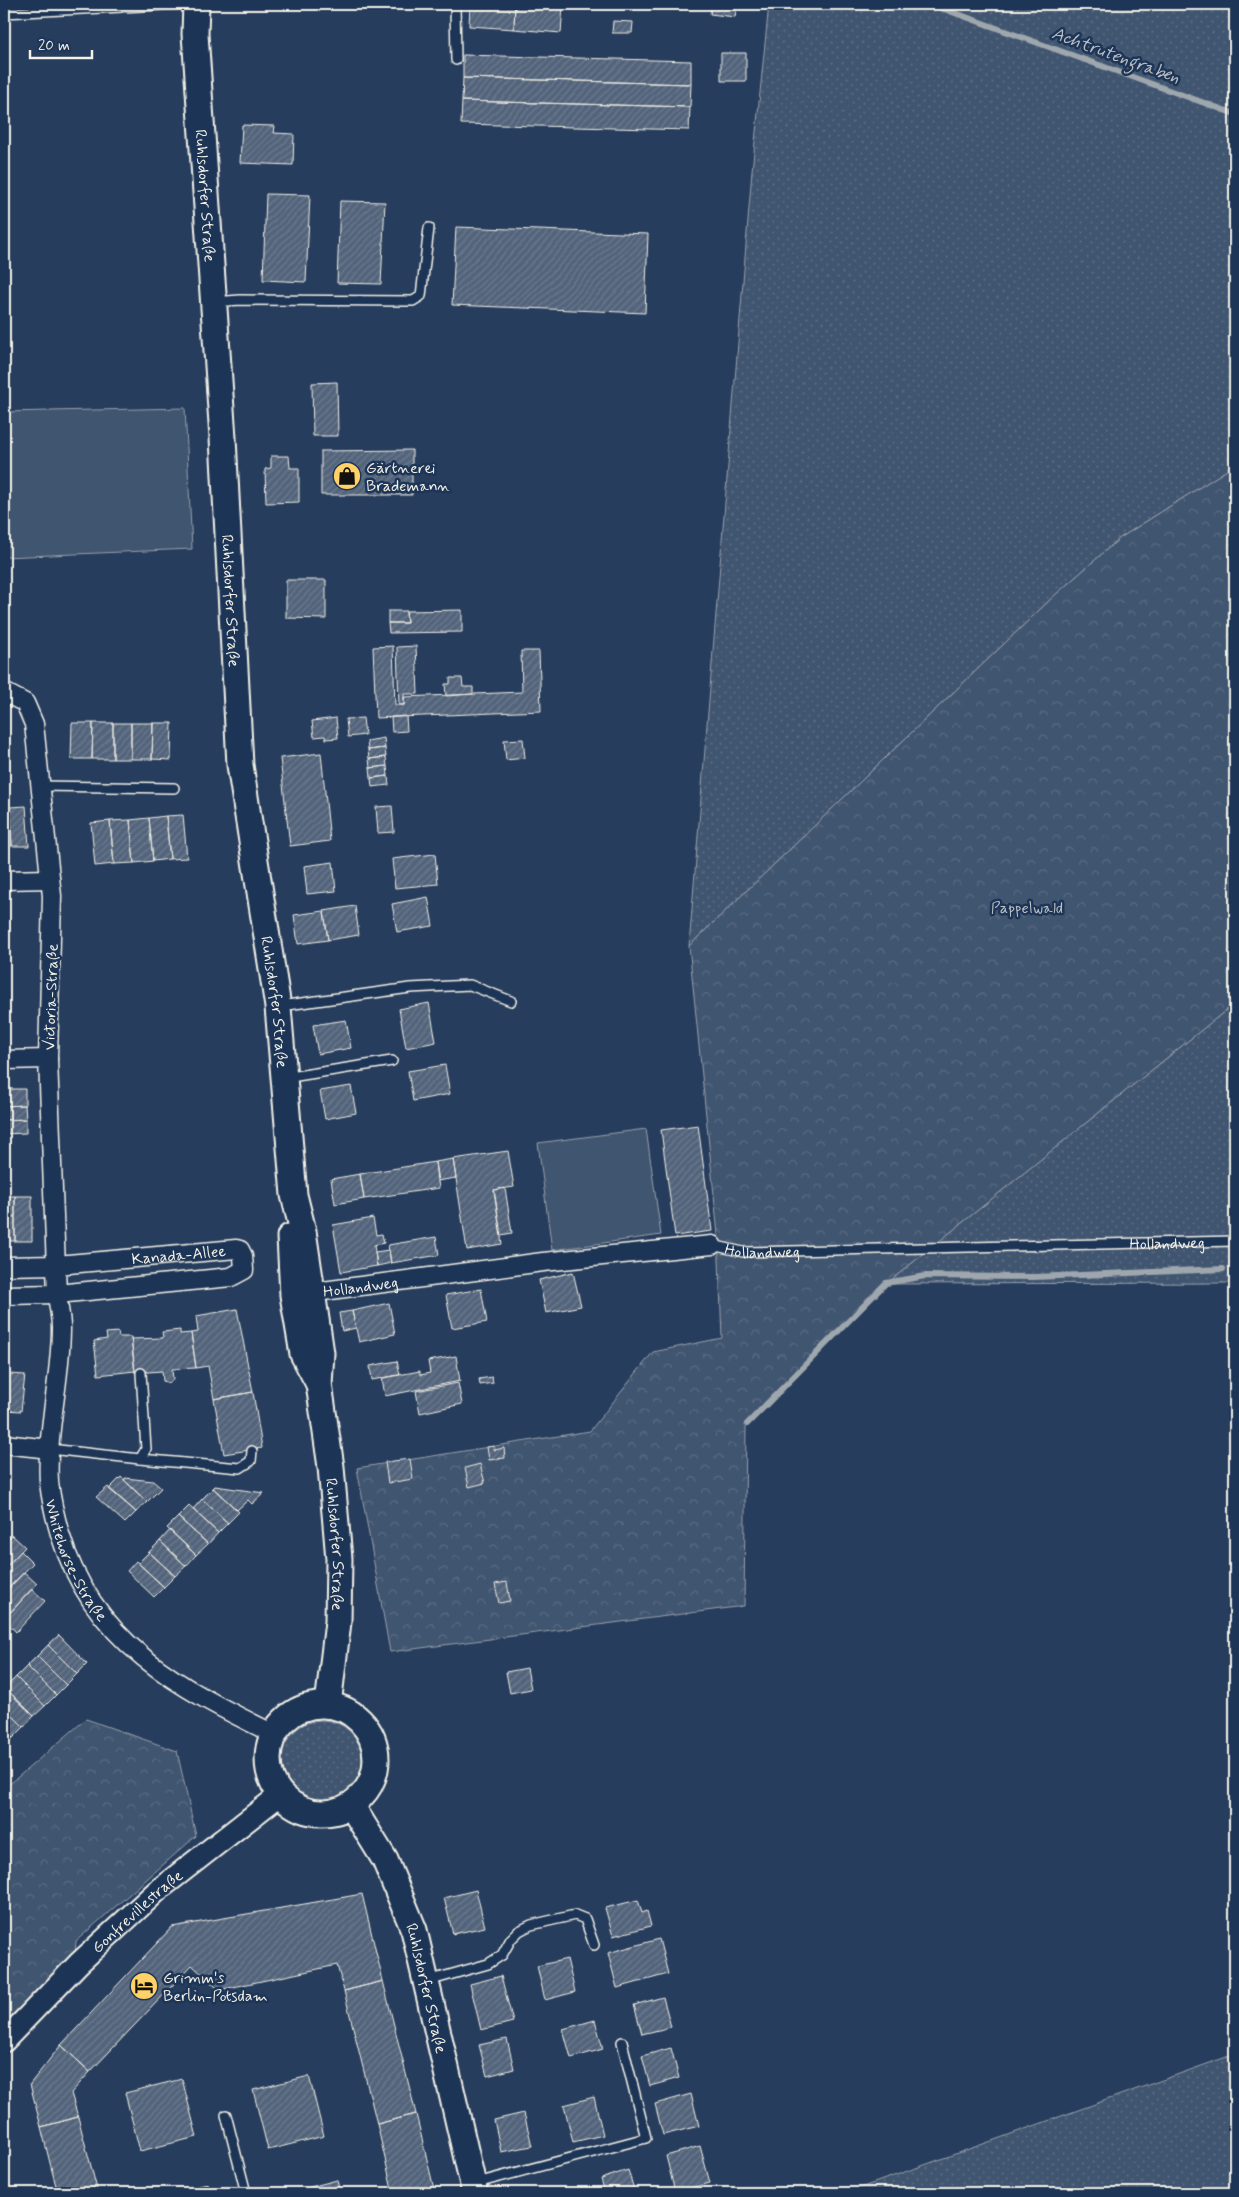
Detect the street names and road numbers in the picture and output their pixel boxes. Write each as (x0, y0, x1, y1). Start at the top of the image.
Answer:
street label: Ruhlsdorfer Straße (190, 129, 220, 263)
street label: Ruhlsdorfer Straße (216, 534, 244, 668)
street label: Ruhlsdorfer Straße (255, 935, 292, 1069)
street label: Victoria-Straße (39, 943, 64, 1051)
street label: Hollandweg (1129, 1233, 1205, 1255)
street label: Hollandweg (722, 1239, 800, 1264)
street label: Kanada-Allee (131, 1241, 227, 1270)
street label: Hollandweg (322, 1272, 399, 1303)
street label: Ruhlsdorfer Straße (320, 1477, 348, 1611)
street label: Whitehorse-Straße (40, 1497, 112, 1626)
street label: Gonfrevillestraße (87, 1866, 188, 1958)
street label: Ruhlsdorfer Straße (400, 1920, 451, 2056)

